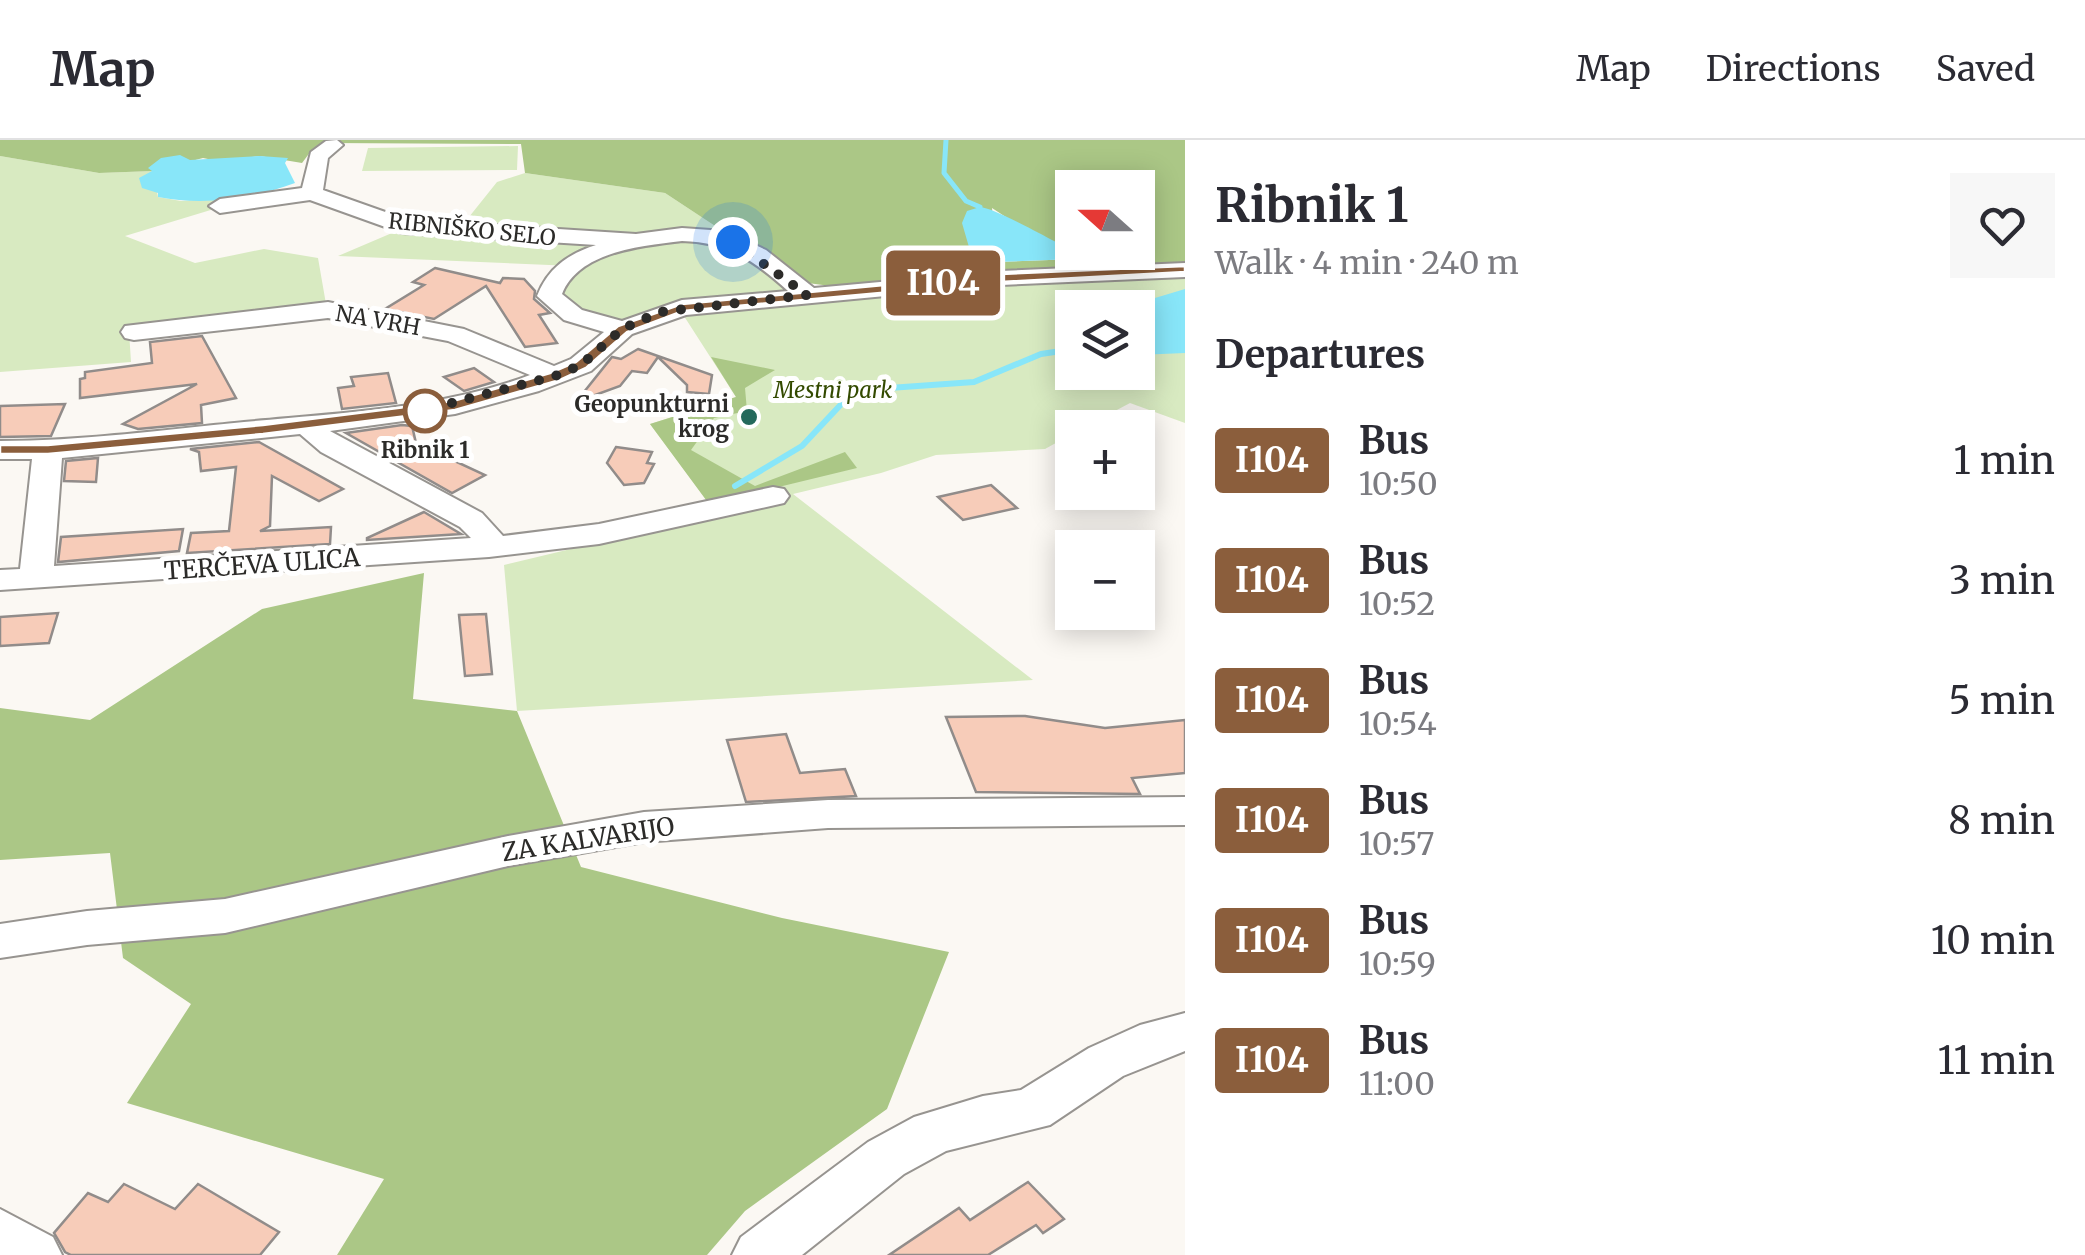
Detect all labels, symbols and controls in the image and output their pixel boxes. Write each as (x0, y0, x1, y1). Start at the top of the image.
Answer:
text: Map (50, 39, 155, 99)
text: Map (1576, 47, 1651, 91)
text: Directions (1706, 47, 1881, 91)
text: Saved (1936, 47, 2035, 91)
north arrow (1055, 170, 1155, 270)
map controls (1055, 170, 1155, 630)
button: heart (1950, 173, 2055, 278)
text: Ribnik 1 (1215, 175, 1409, 235)
street label: RIBNIŠKO SELO (387, 205, 557, 252)
your location (708, 217, 758, 267)
text: Walk · 4 min · 240 m (1215, 243, 1519, 283)
line badge: I104 (873, 250, 1013, 316)
text: I104 (906, 261, 980, 305)
button: layers (1055, 290, 1155, 390)
street label: NA VRH (334, 299, 422, 341)
text: Departures (1215, 331, 1425, 378)
park label: Mestni park (773, 376, 892, 404)
marker: Ribnik 1 (404, 390, 446, 432)
place label: Geopunkturni krog (575, 390, 729, 443)
marker: Geopunkturni krog (738, 406, 760, 428)
button: + (1055, 410, 1155, 510)
text: Bus (1359, 417, 1429, 464)
place label: Ribnik 1 (381, 436, 469, 464)
text: 1 min (1954, 437, 2055, 484)
text: I104 (1235, 438, 1309, 482)
text: 10:50 (1359, 464, 1438, 504)
button: − (1055, 530, 1155, 630)
text: Bus (1359, 537, 1429, 584)
street label: TERČEVA ULICA (163, 541, 362, 587)
text: 3 min (1949, 557, 2055, 604)
text: I104 (1235, 558, 1309, 602)
text: 10:52 (1359, 584, 1435, 624)
text: Bus (1359, 657, 1429, 704)
text: 5 min (1949, 677, 2055, 724)
text: I104 (1235, 678, 1309, 722)
text: 10:54 (1359, 704, 1437, 744)
text: Bus (1359, 777, 1429, 824)
text: 8 min (1948, 797, 2055, 844)
text: I104 (1235, 798, 1309, 842)
street label: ZA KALVARIJO (499, 810, 677, 868)
text: 10:57 (1359, 824, 1434, 864)
text: Bus (1359, 897, 1429, 944)
text: 10 min (1931, 917, 2055, 964)
text: I104 (1235, 918, 1309, 962)
text: 10:59 (1359, 944, 1436, 984)
text: Bus (1359, 1017, 1429, 1064)
text: 11 min (1938, 1037, 2055, 1084)
text: I104 (1235, 1038, 1309, 1082)
text: 11:00 (1359, 1064, 1435, 1104)

